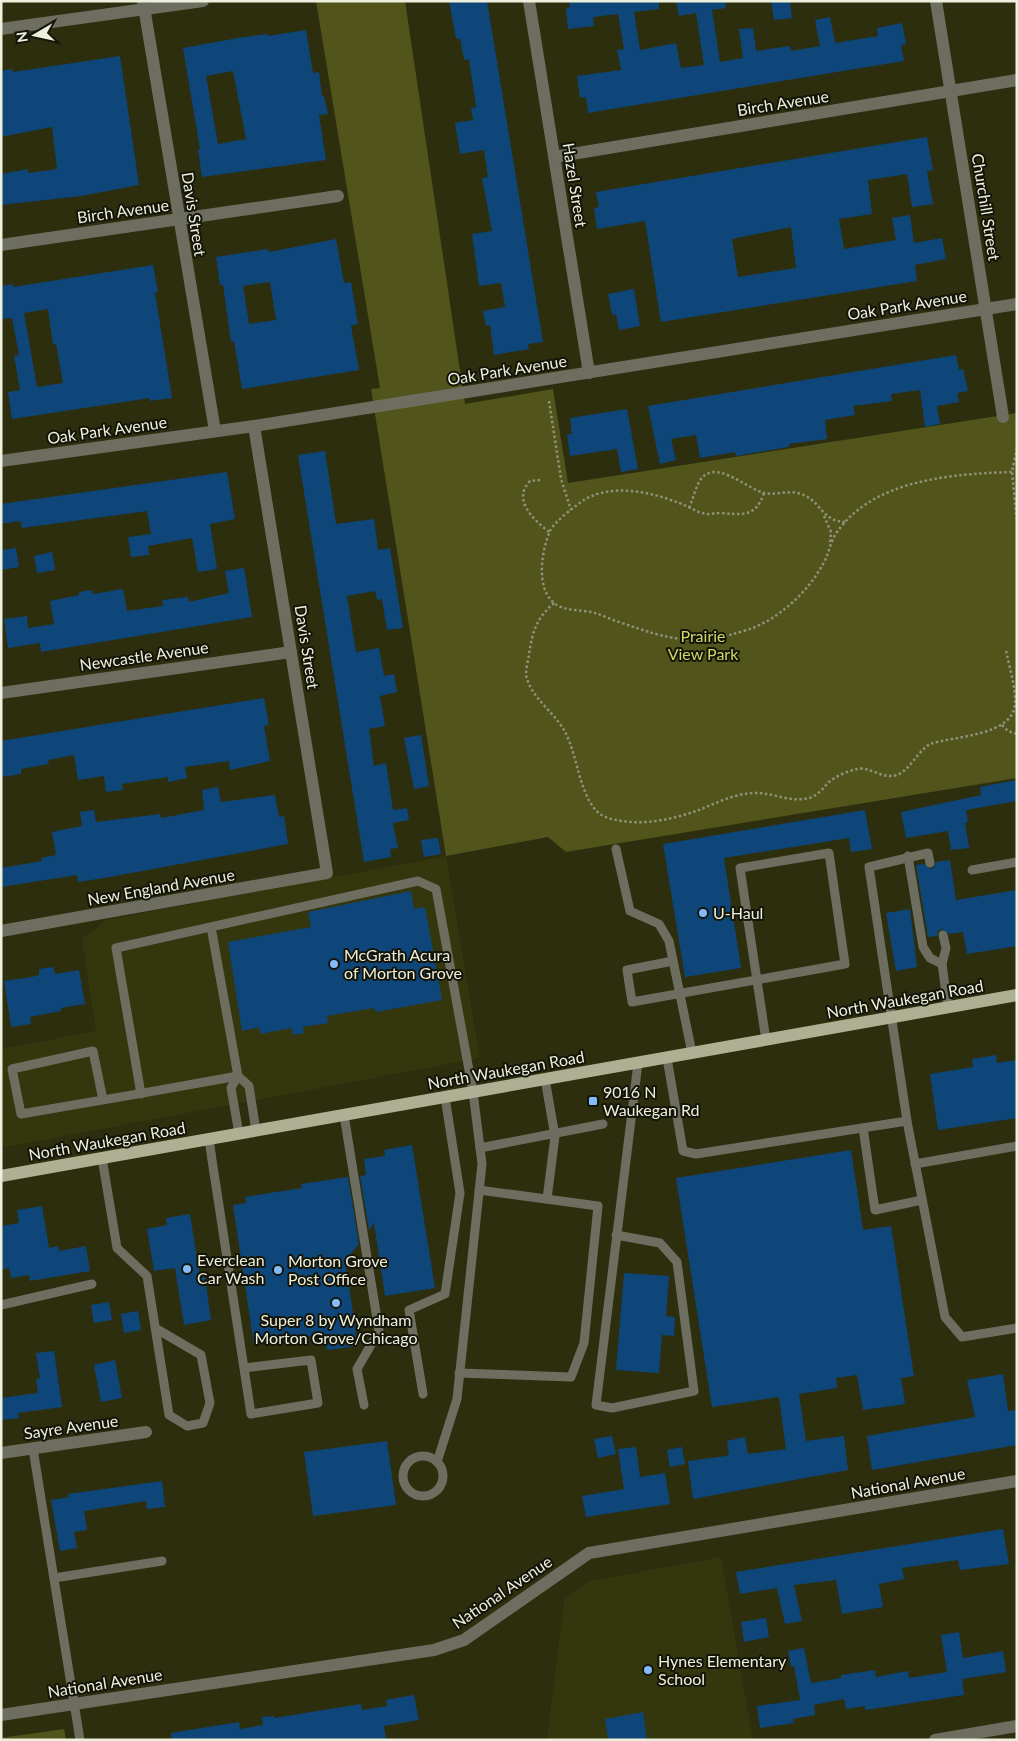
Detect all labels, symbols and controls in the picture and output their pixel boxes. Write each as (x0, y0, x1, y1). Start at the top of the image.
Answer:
north arrow (10, 10, 60, 60)
text: N (12, 30, 31, 44)
street label: Birch Avenue (736, 86, 830, 119)
street label: Hazel Street (559, 141, 592, 229)
street label: Churchill Street (969, 152, 1004, 262)
street label: Davis Street (178, 170, 211, 258)
street label: Birch Avenue (76, 195, 170, 226)
street label: Oak Park Avenue (846, 286, 968, 323)
street label: Oak Park Avenue (446, 351, 568, 388)
street label: Oak Park Avenue (46, 412, 168, 447)
street label: Davis Street (291, 603, 324, 691)
park label: Prairie View Park (668, 626, 739, 663)
street label: Newcastle Avenue (78, 637, 210, 674)
street label: New England Avenue (86, 864, 236, 909)
place label: U-Haul (713, 903, 763, 922)
marker: U-Haul (697, 907, 709, 919)
place label: McGrath Acura of Morton Grove (344, 945, 462, 982)
marker: McGrath Acura of Morton Grove (328, 958, 340, 970)
street label: North Waukegan Road (825, 975, 985, 1022)
street label: North Waukegan Road (426, 1046, 586, 1093)
place label: 9016 N Waukegan Rd (603, 1082, 700, 1119)
marker: 9016 N Waukegan Rd (587, 1095, 599, 1107)
street label: North Waukegan Road (27, 1117, 187, 1164)
place label: Everclean Car Wash (197, 1250, 265, 1287)
place label: Morton Grove Post Office (288, 1251, 388, 1288)
marker: Everclean Car Wash (181, 1263, 193, 1275)
marker: Morton Grove Post Office (272, 1264, 284, 1276)
marker: Super 8 by Wyndham Morton Grove/Chicago (330, 1297, 342, 1309)
place label: Super 8 by Wyndham Morton Grove/Chicago (254, 1310, 418, 1347)
street label: Sayre Avenue (23, 1410, 119, 1443)
street label: National Avenue (849, 1463, 967, 1502)
street label: National Avenue (448, 1551, 555, 1632)
place label: Hynes Elementary School (658, 1651, 787, 1688)
street label: National Avenue (46, 1664, 164, 1701)
marker: Hynes Elementary School (642, 1664, 654, 1676)

